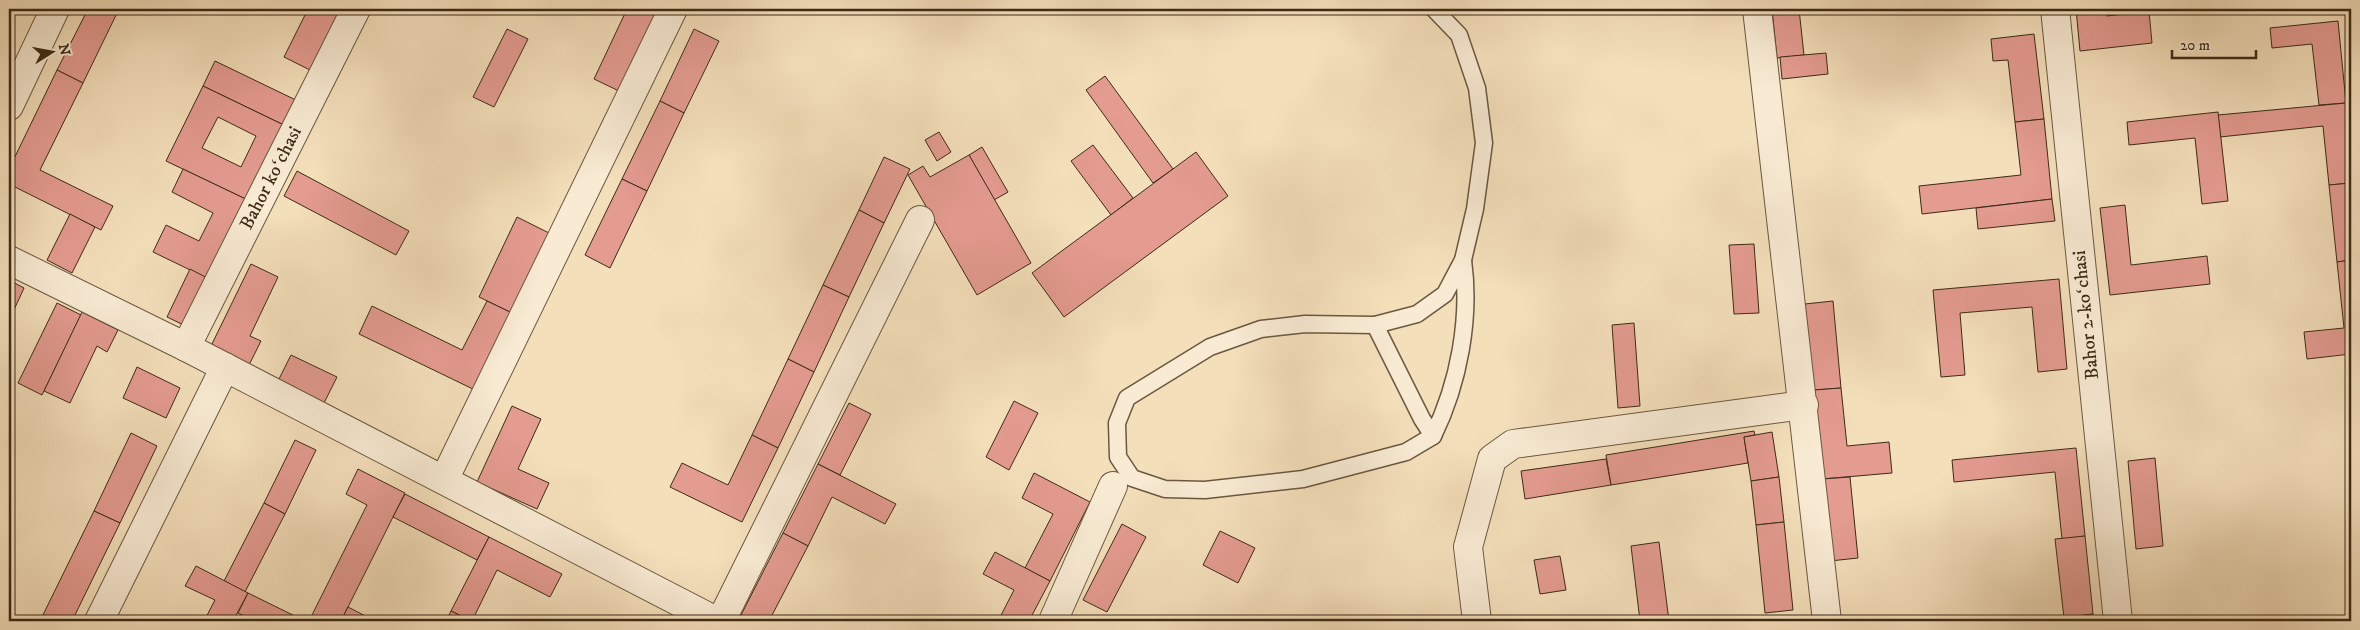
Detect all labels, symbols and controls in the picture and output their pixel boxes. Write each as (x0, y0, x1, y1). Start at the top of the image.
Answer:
north arrow (28, 28, 78, 78)
scale bar (2172, 28, 2256, 60)
text: 20 m (2180, 36, 2210, 55)
text: N (54, 42, 74, 58)
street label: Bahor koʻchasi (235, 123, 307, 233)
street label: Bahor 2-koʻchasi (2068, 249, 2104, 381)

